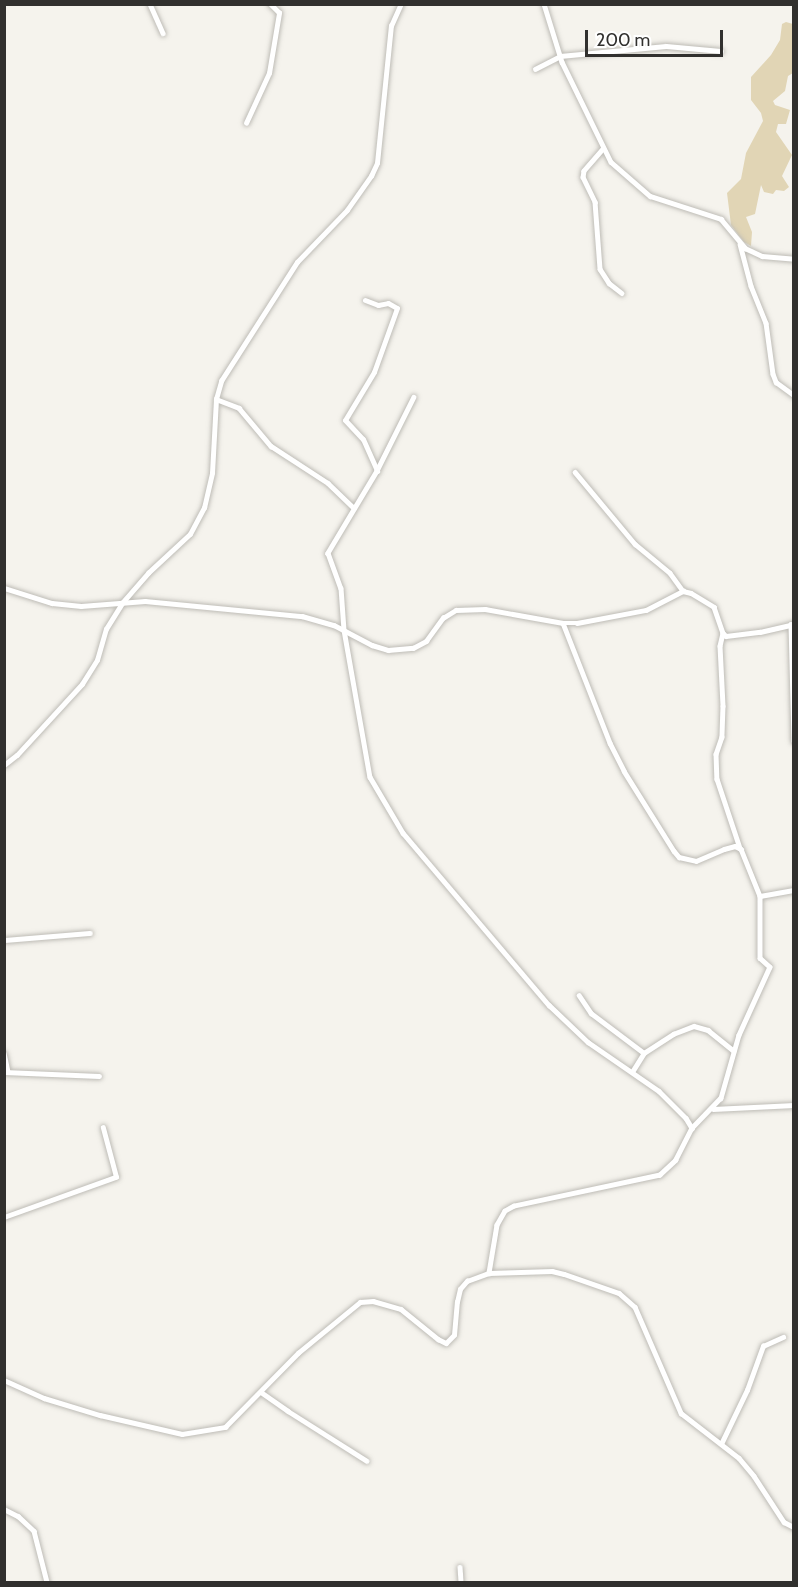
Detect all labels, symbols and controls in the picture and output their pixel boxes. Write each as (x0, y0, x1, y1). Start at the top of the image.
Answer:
scale bar (588, 18, 726, 56)
text: 200 m (596, 29, 650, 51)

